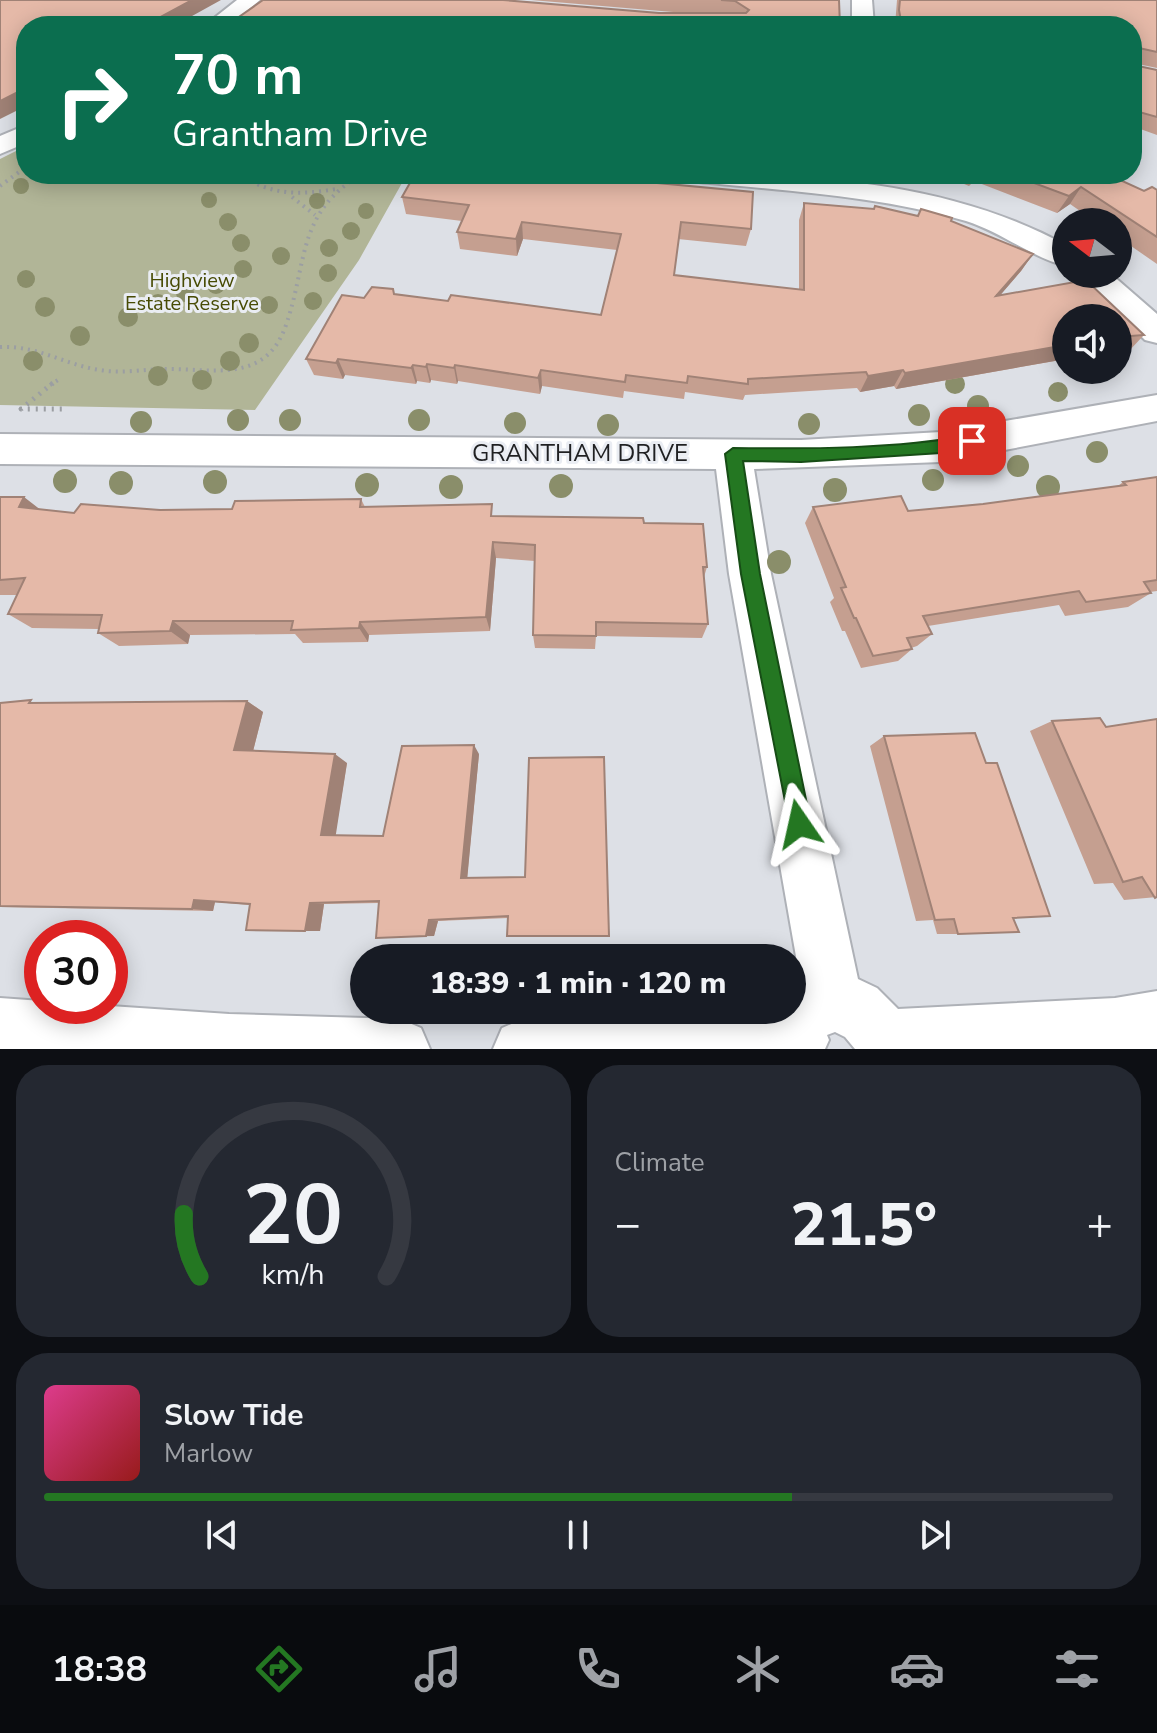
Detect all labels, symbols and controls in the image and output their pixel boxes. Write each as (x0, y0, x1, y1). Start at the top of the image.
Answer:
text: 70 m (172, 37, 303, 114)
icon: right (40, 48, 144, 152)
text: Grantham Drive (172, 110, 428, 159)
north arrow (1052, 208, 1132, 288)
map controls (1052, 208, 1132, 384)
park label: Highview Estate Reserve (125, 267, 259, 317)
button: sound (1052, 304, 1132, 384)
pin (938, 407, 1006, 475)
icon: arrive (950, 419, 994, 463)
street label: GRANTHAM DRIVE (472, 437, 688, 469)
position arrow (757, 782, 841, 866)
speed limit sign: 30 (24, 920, 128, 1024)
text: 18:39 · 1 min · 120 m (430, 963, 726, 1004)
text: Climate (615, 1145, 705, 1180)
text: 20 (243, 1159, 343, 1272)
text: 21.5° (790, 1184, 937, 1266)
text: − (615, 1195, 641, 1255)
text: + (1087, 1195, 1113, 1255)
text: km/h (262, 1255, 325, 1294)
text: Slow Tide (164, 1395, 304, 1436)
text: Marlow (164, 1436, 253, 1471)
icon: previous (200, 1513, 244, 1557)
icon: pause (556, 1513, 600, 1557)
icon: next (913, 1513, 957, 1557)
icon: directions (251, 1641, 307, 1697)
icon: music (410, 1641, 466, 1697)
icon: phone (570, 1641, 626, 1697)
icon: climate (730, 1641, 786, 1697)
icon: car (889, 1641, 945, 1697)
icon: filters (1049, 1641, 1105, 1697)
text: 18:38 (52, 1645, 147, 1694)

